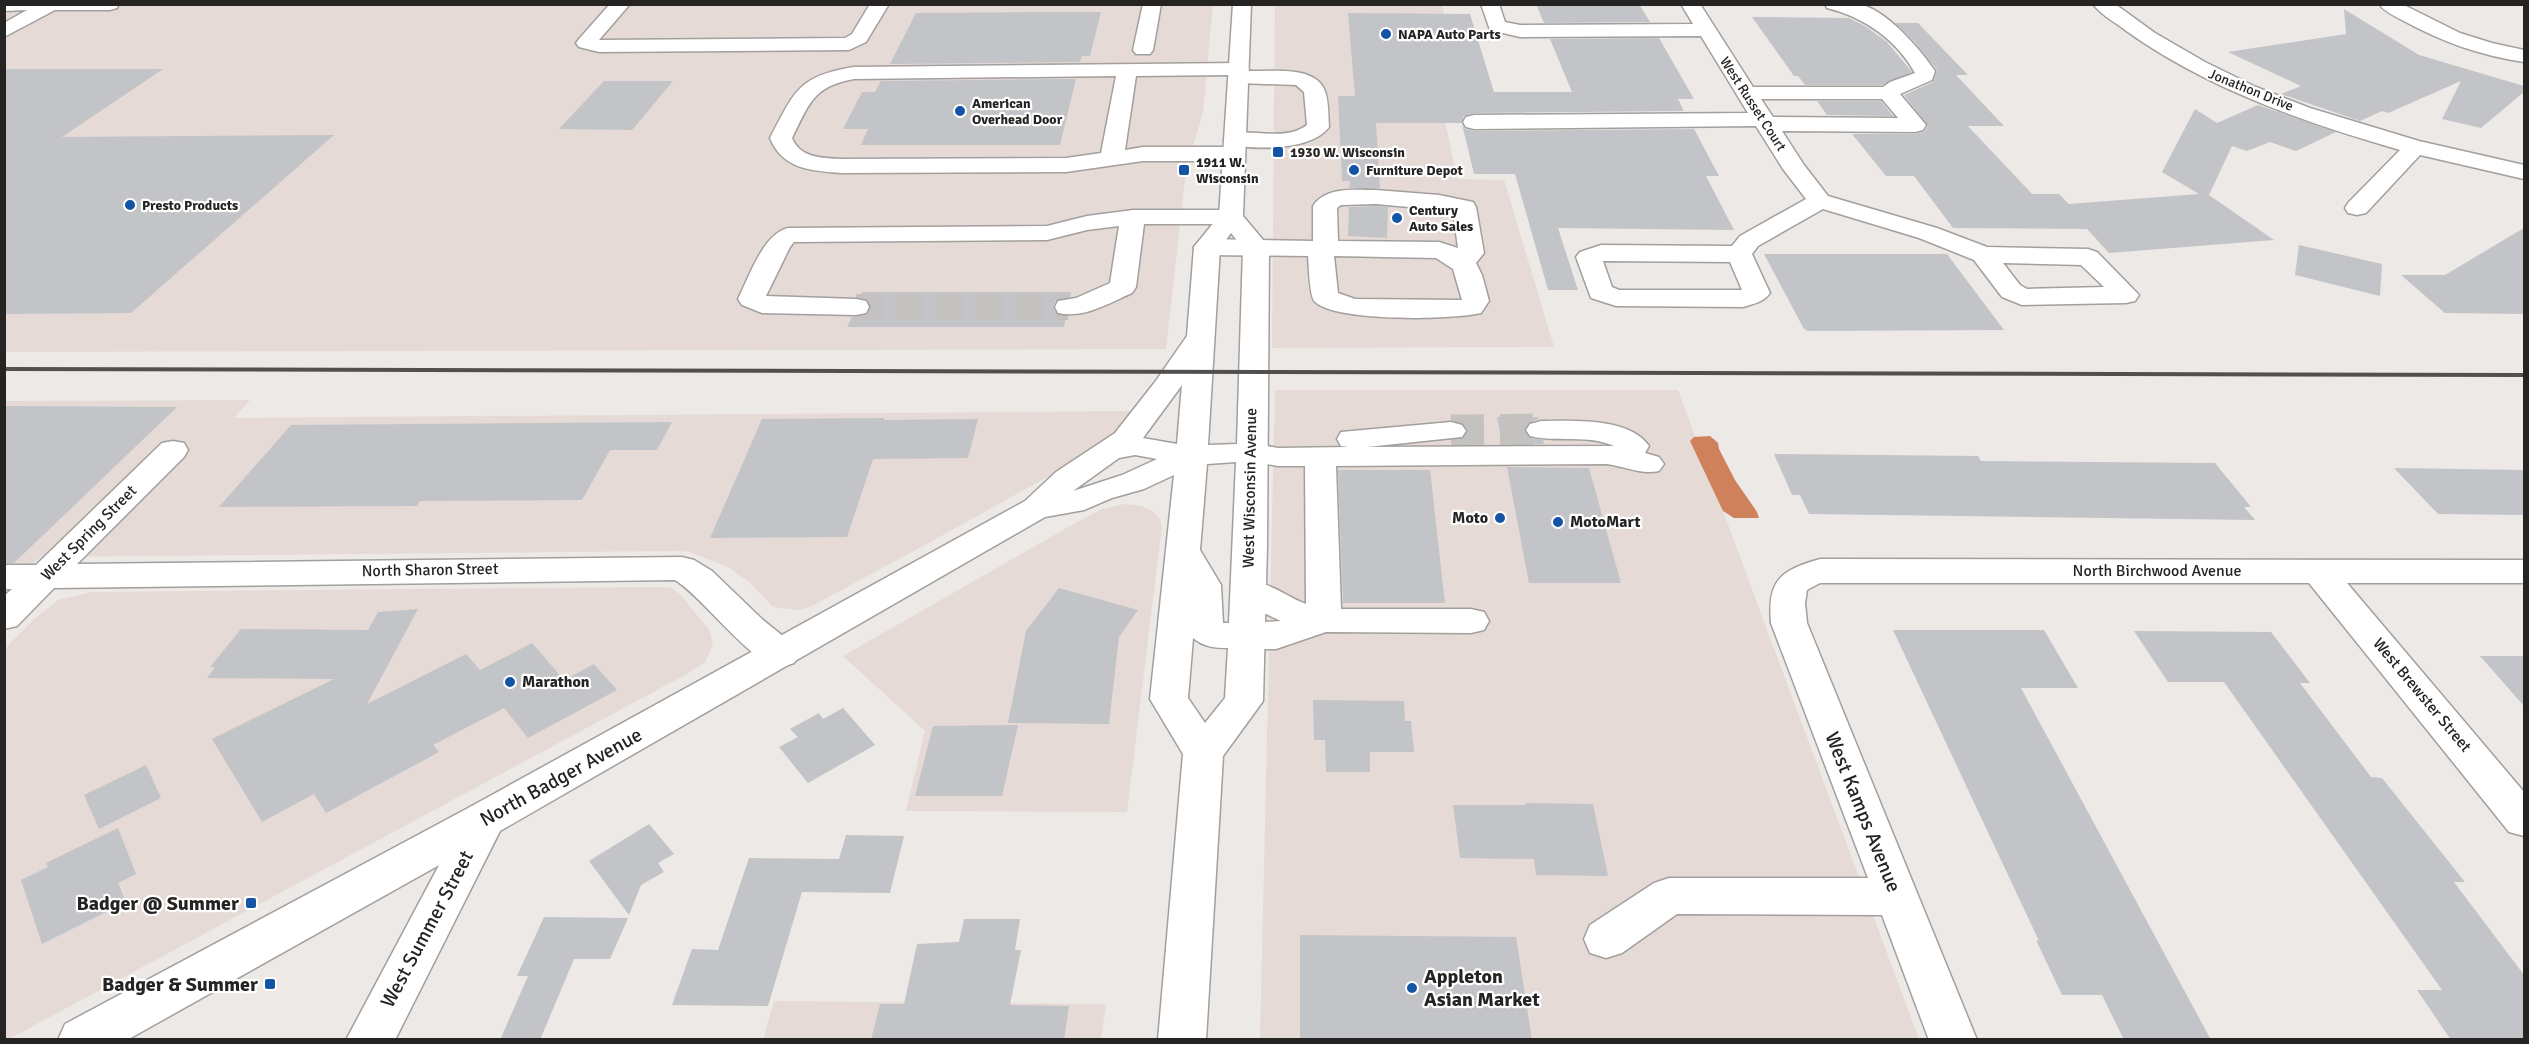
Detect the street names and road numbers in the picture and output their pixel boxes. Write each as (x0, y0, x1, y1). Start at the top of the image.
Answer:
street label: West Russet Court (1716, 54, 1790, 154)
street label: Jonathon Drive (2206, 65, 2296, 115)
street label: West Wisconsin Avenue (1239, 408, 1261, 568)
street label: West Spring Street (37, 481, 141, 585)
street label: North Sharon Street (361, 559, 499, 581)
street label: North Birchwood Avenue (2073, 561, 2241, 581)
street label: West Brewster Street (2368, 634, 2476, 757)
street label: North Badger Avenue (475, 722, 647, 832)
street label: West Kamps Avenue (1819, 728, 1907, 896)
street label: West Summer Street (375, 846, 479, 1012)

